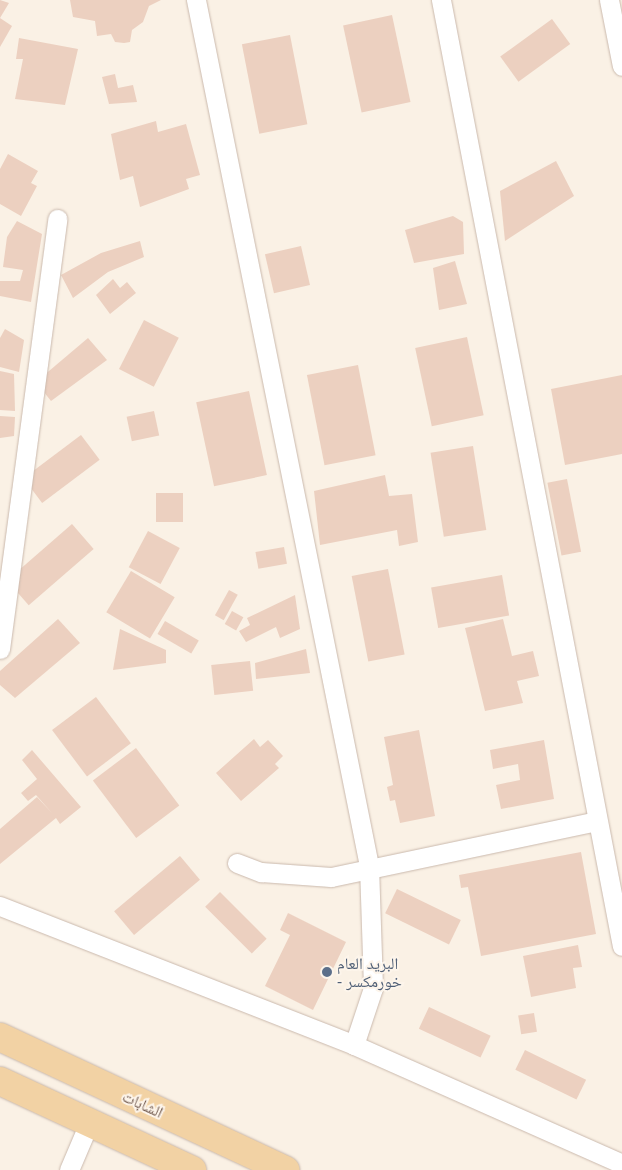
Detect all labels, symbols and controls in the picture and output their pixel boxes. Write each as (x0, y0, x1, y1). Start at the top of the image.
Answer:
place label: البريد العام - خورمكسر (337, 953, 402, 991)
marker: البريد العام - خورمكسر (321, 966, 333, 978)
street label: الشابات (120, 1086, 166, 1122)

